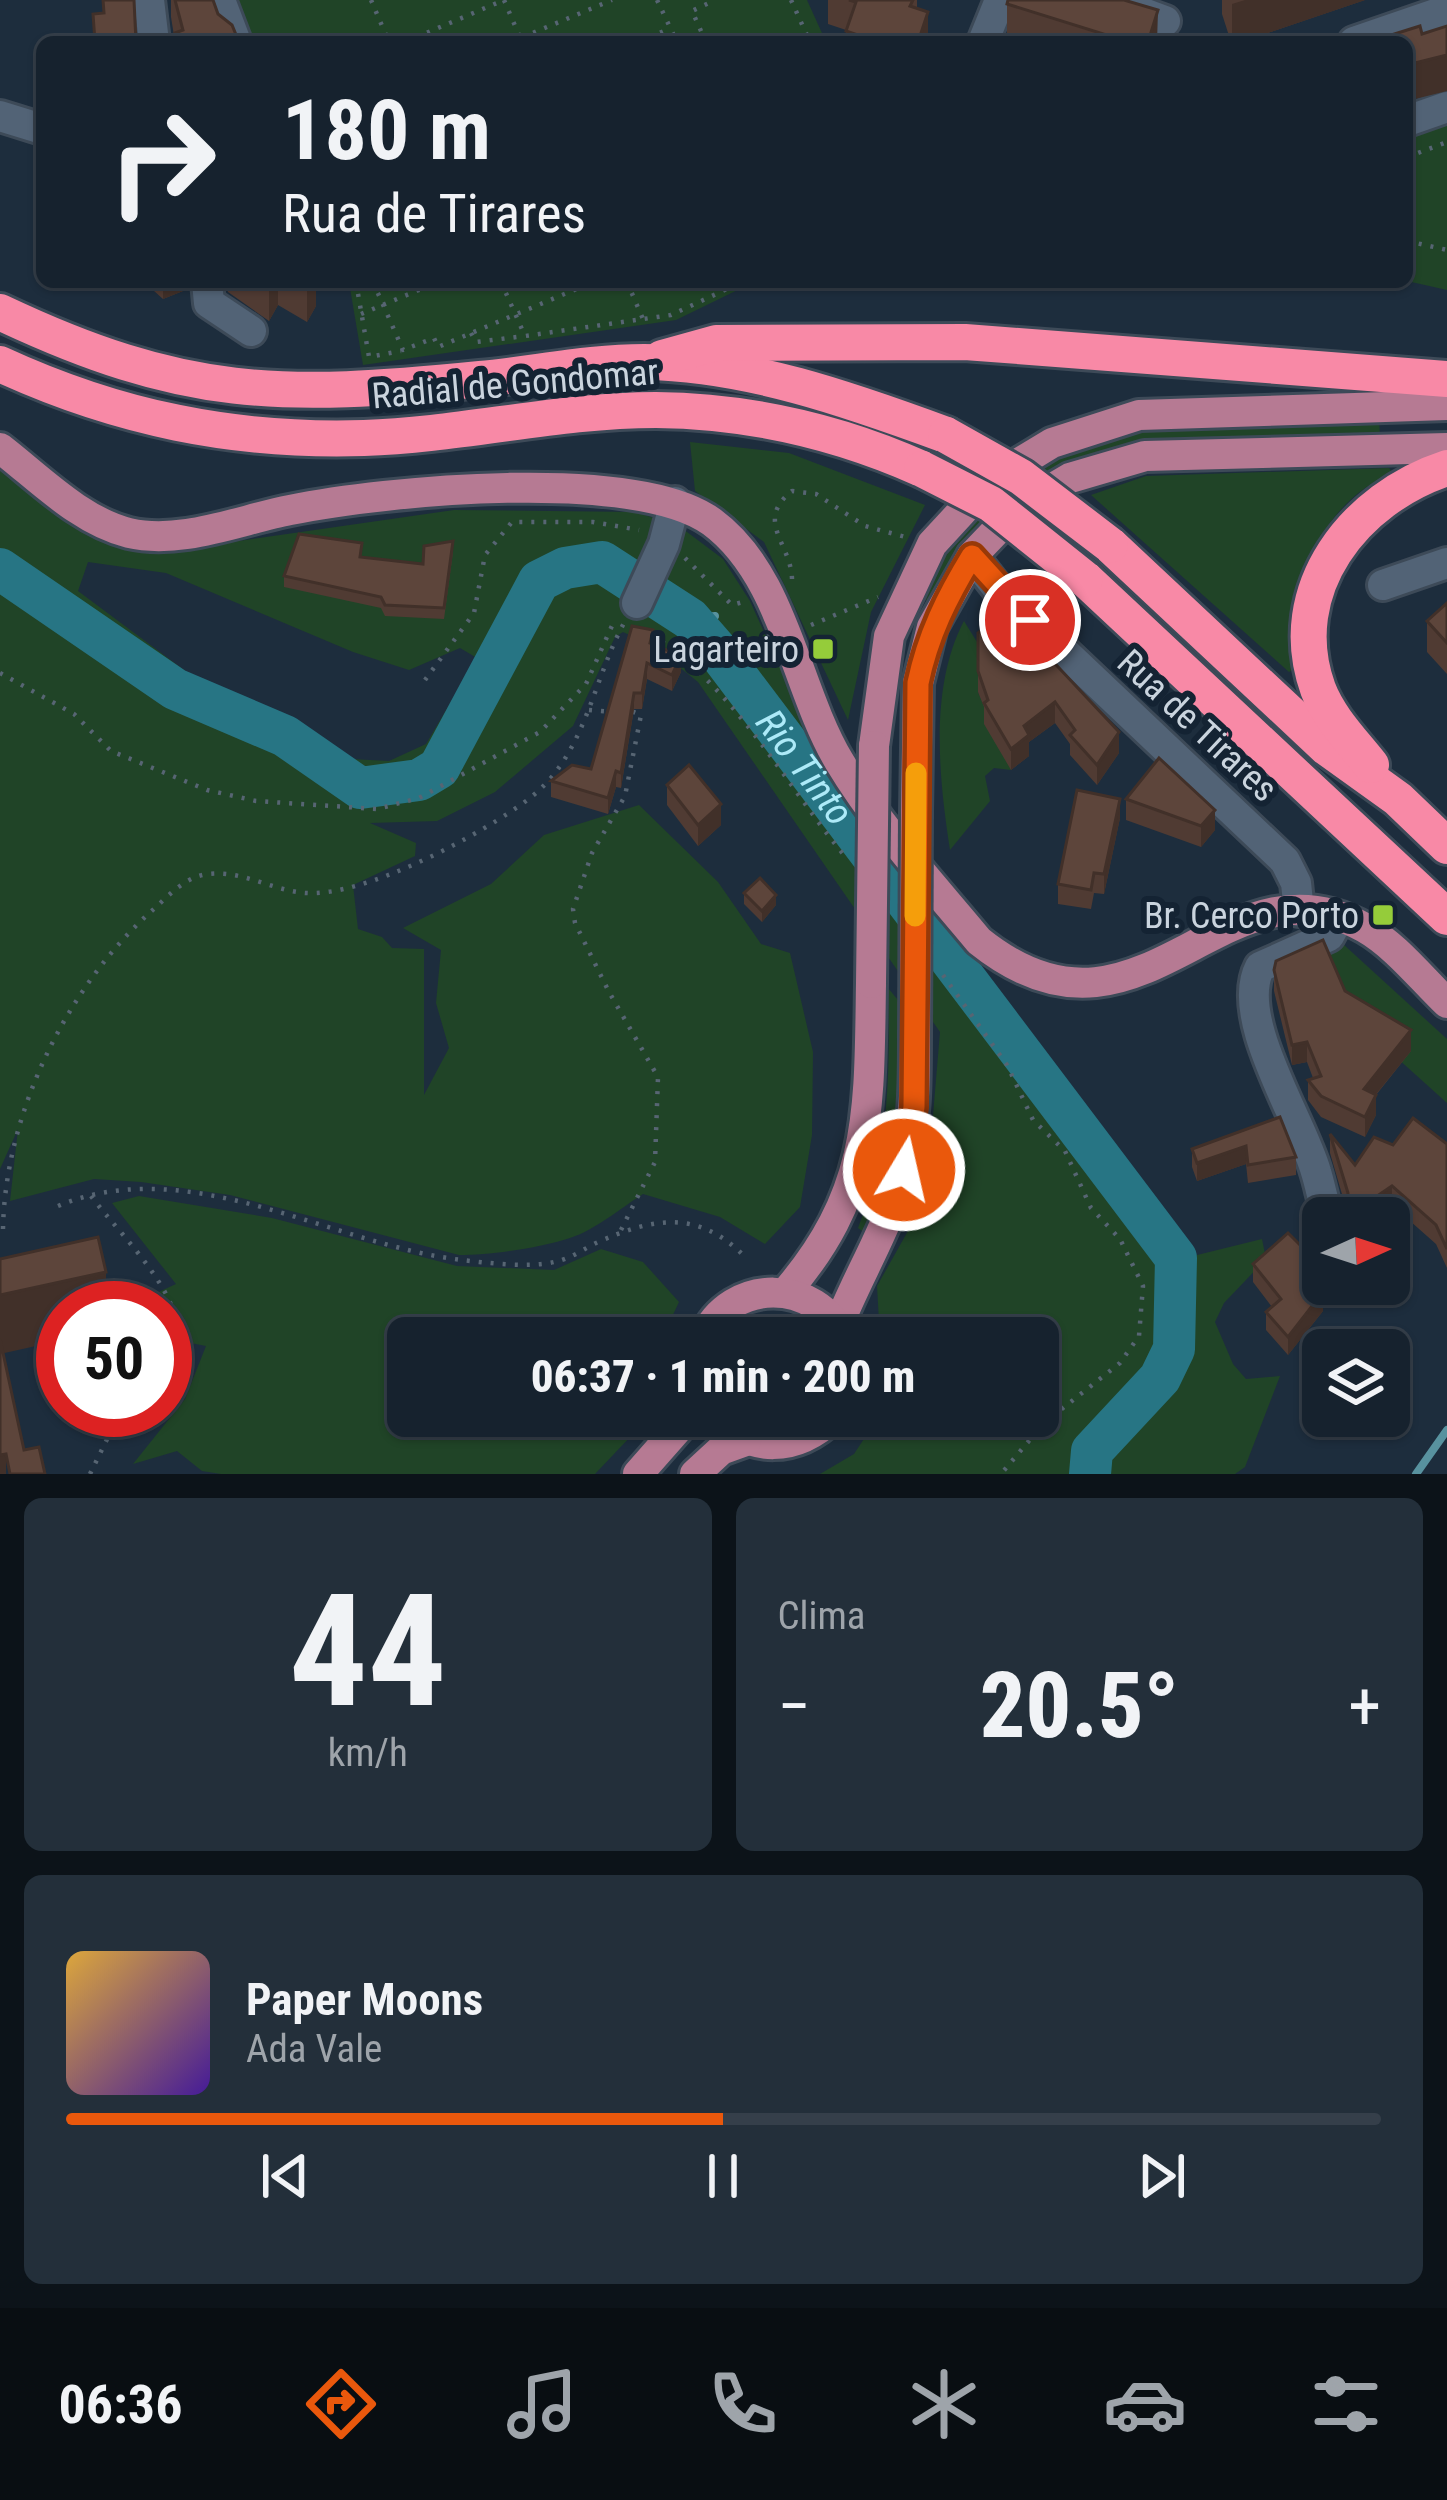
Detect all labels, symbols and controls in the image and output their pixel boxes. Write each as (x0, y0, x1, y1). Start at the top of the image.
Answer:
text: 180 m (282, 81, 491, 180)
icon: right (84, 84, 240, 240)
text: Rua de Tirares (282, 182, 586, 245)
street label: Radial de Gondomar (370, 351, 660, 417)
pin (979, 569, 1081, 671)
icon: arrive (997, 587, 1063, 653)
place label: Lagarteiro (653, 629, 799, 671)
marker: Lagarteiro (810, 636, 836, 662)
street label: Rua de Tirares (1109, 641, 1286, 810)
water label: Rio Tinto (746, 701, 863, 834)
place label: Br. Cerco Porto (1144, 895, 1359, 937)
marker: Br. Cerco Porto (1370, 902, 1396, 928)
position arrow (841, 1107, 967, 1233)
north arrow (1302, 1197, 1410, 1305)
map controls (1302, 1197, 1410, 1437)
speed limit sign: 50 (36, 1281, 192, 1437)
button: layers (1302, 1329, 1410, 1437)
text: 06:37 · 1 min · 200 m (531, 1350, 915, 1403)
text: 44 (289, 1560, 447, 1743)
text: Clima (778, 1593, 866, 1639)
text: 20.5° (980, 1654, 1179, 1759)
text: − (778, 1668, 811, 1745)
text: + (1348, 1668, 1381, 1745)
text: km/h (328, 1730, 408, 1776)
text: Paper Moons (246, 1973, 483, 2026)
text: Ada Vale (246, 2026, 382, 2072)
icon: previous (252, 2143, 318, 2209)
icon: pause (690, 2143, 756, 2209)
icon: next (1129, 2143, 1195, 2209)
icon: directions (299, 2362, 383, 2446)
icon: music (500, 2362, 584, 2446)
icon: phone (701, 2362, 785, 2446)
icon: climate (902, 2362, 986, 2446)
icon: car (1103, 2362, 1187, 2446)
icon: filters (1304, 2362, 1388, 2446)
text: 06:36 (59, 2373, 182, 2436)

